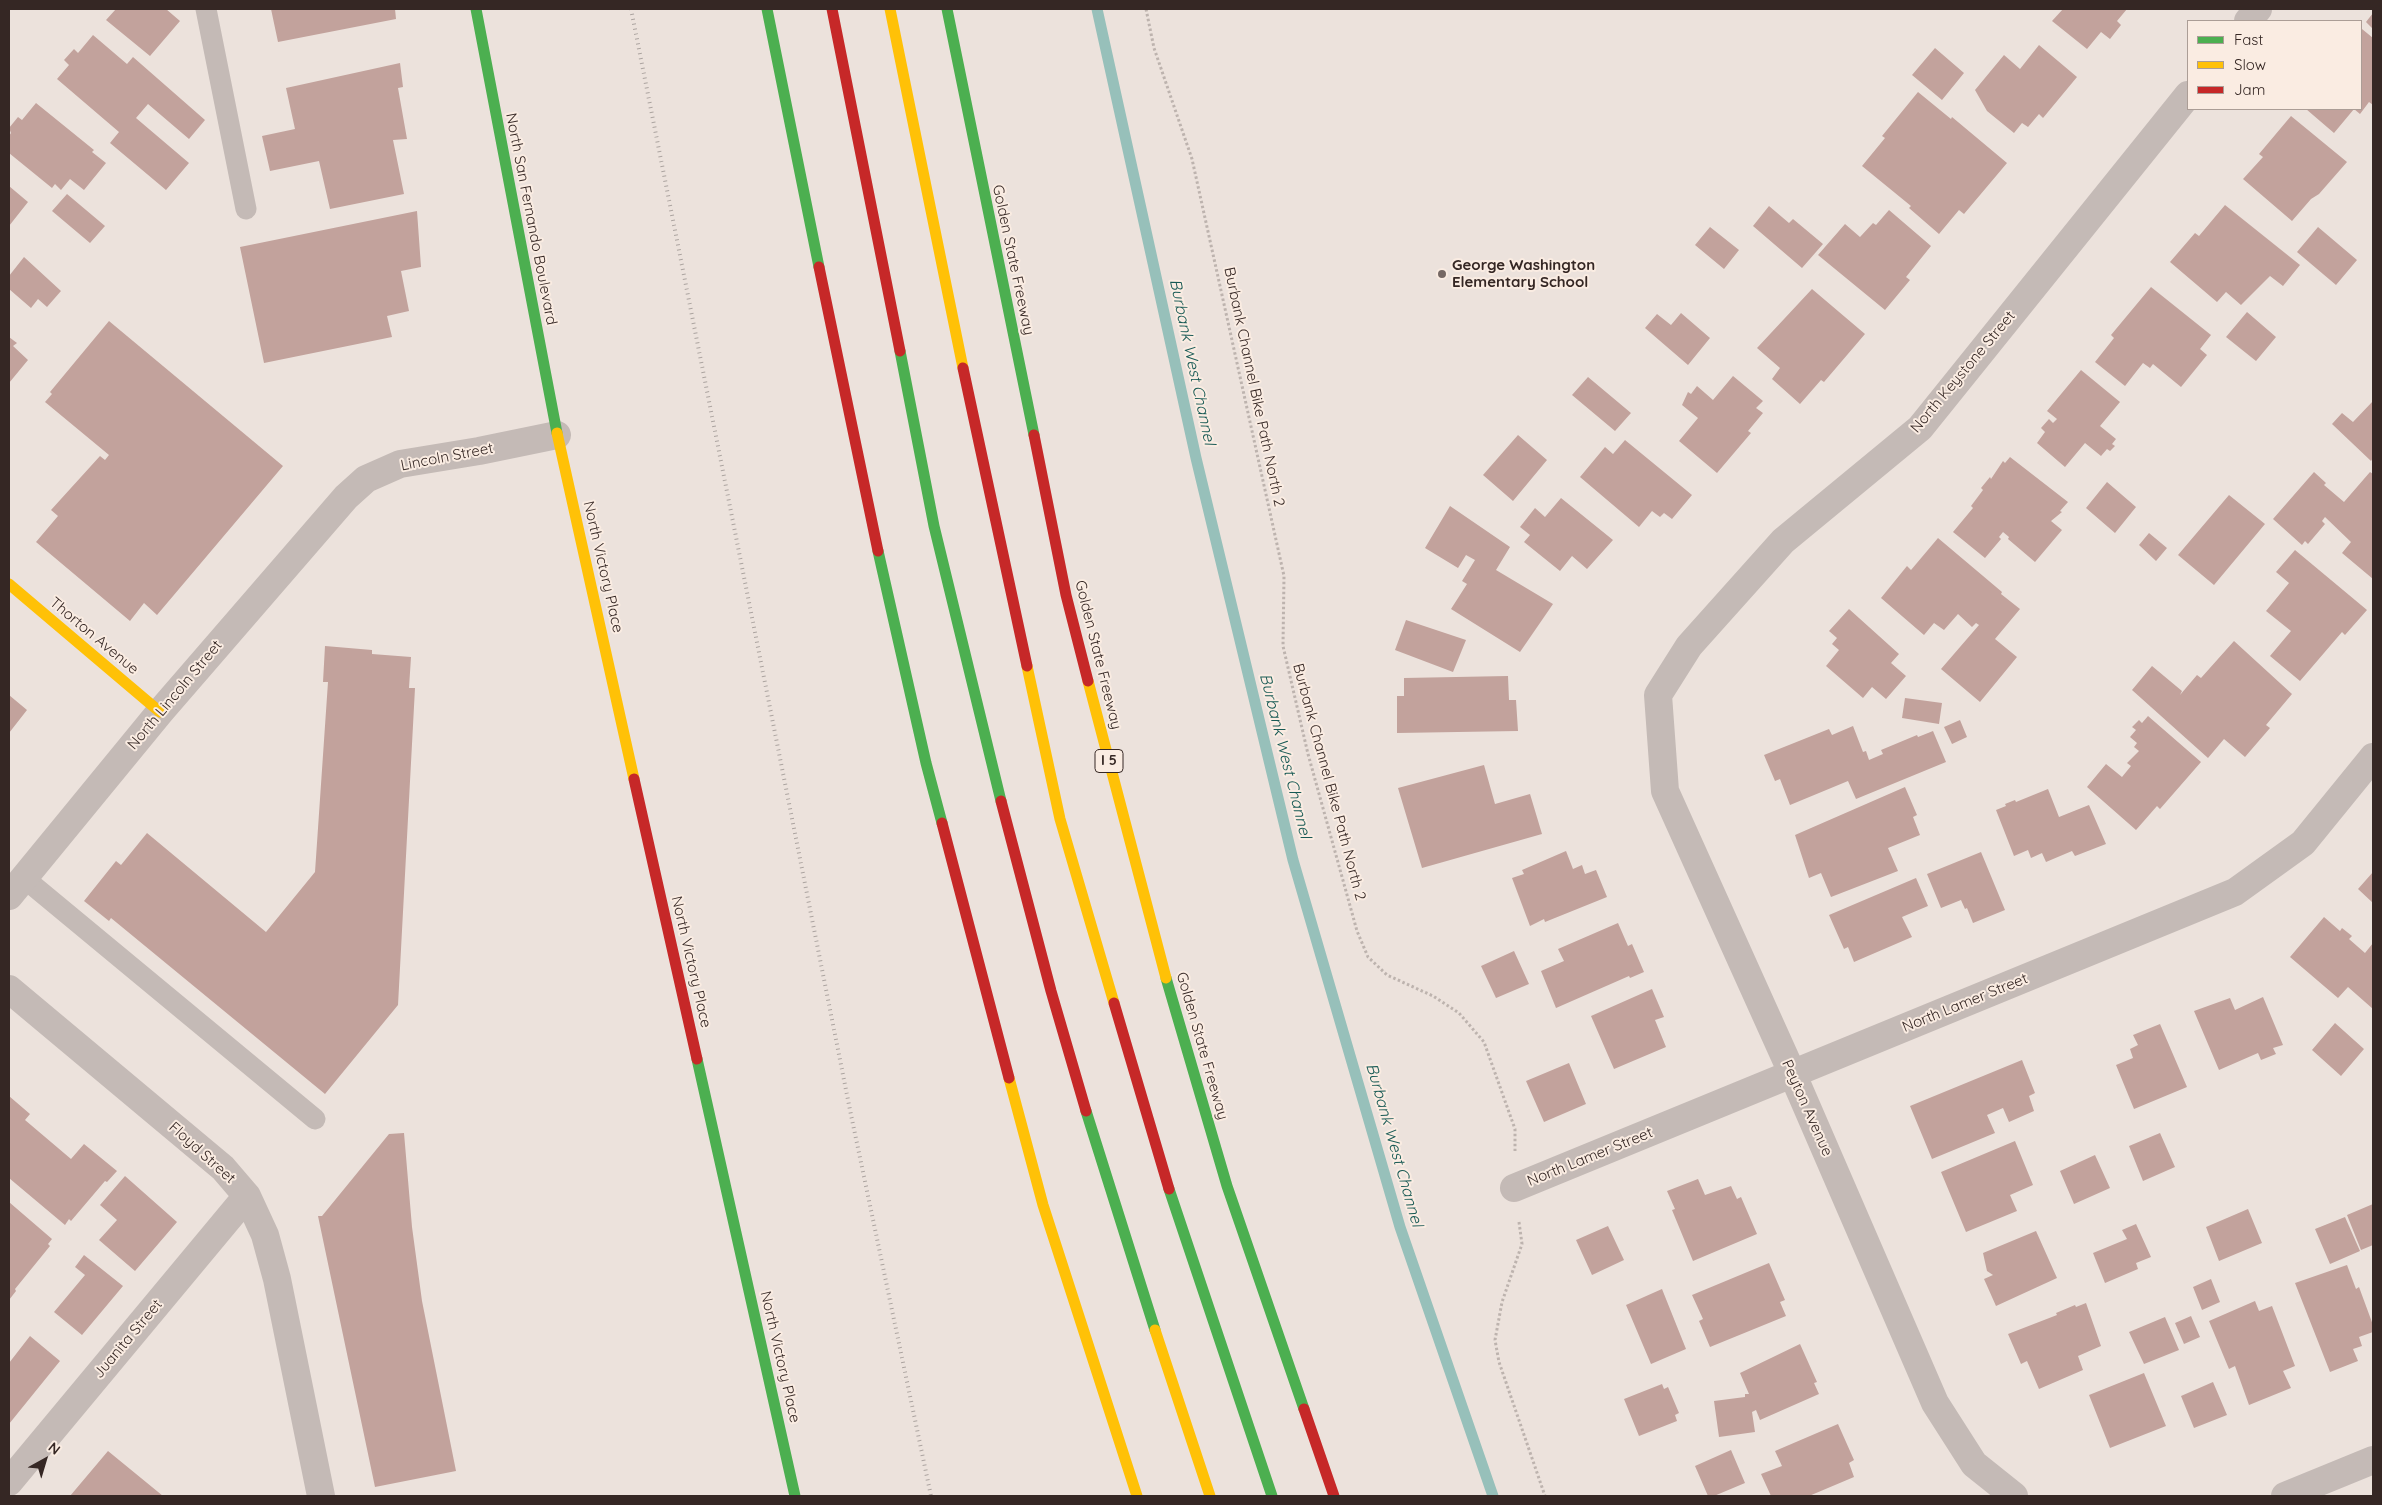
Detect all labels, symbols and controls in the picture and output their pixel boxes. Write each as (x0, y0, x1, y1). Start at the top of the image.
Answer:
legend (2187, 20, 2362, 110)
text: Fast (2234, 30, 2263, 49)
text: Slow (2234, 55, 2266, 74)
text: Jam (2234, 80, 2265, 99)
street label: North San Fernando Boulevard (502, 112, 560, 326)
street label: Golden State Freeway (988, 183, 1038, 337)
place label: George Washington Elementary School (1452, 256, 1595, 291)
street label: Burbank Channel Bike Path North 2 (1220, 266, 1288, 508)
marker: George Washington Elementary School (1436, 268, 1448, 280)
water label: Burbank West Channel (1165, 277, 1219, 447)
street label: North Keystone Street (1907, 307, 2019, 437)
street label: Lincoln Street (399, 439, 495, 475)
street label: North Victory Place (579, 499, 627, 635)
street label: Golden State Freeway (1071, 579, 1125, 731)
street label: Thorton Avenue (46, 594, 142, 678)
street label: North Lincoln Street (124, 637, 226, 753)
street label: Burbank Channel Bike Path North 2 (1289, 662, 1369, 902)
water label: Burbank West Channel (1255, 672, 1315, 840)
road number: I 5 (1095, 749, 1123, 772)
street label: North Victory Place (667, 894, 715, 1030)
street label: Golden State Freeway (1172, 970, 1232, 1122)
street label: North Lamer Street (1900, 970, 2030, 1036)
street label: Peyton Avenue (1778, 1057, 1836, 1159)
water label: Burbank West Channel (1361, 1061, 1427, 1229)
street label: Floyd Street (165, 1118, 239, 1188)
street label: North Lamer Street (1525, 1124, 1655, 1190)
street label: North Victory Place (756, 1289, 804, 1425)
street label: Juanita Street (90, 1296, 166, 1382)
north arrow (20, 1435, 70, 1485)
text: N (45, 1438, 64, 1459)

